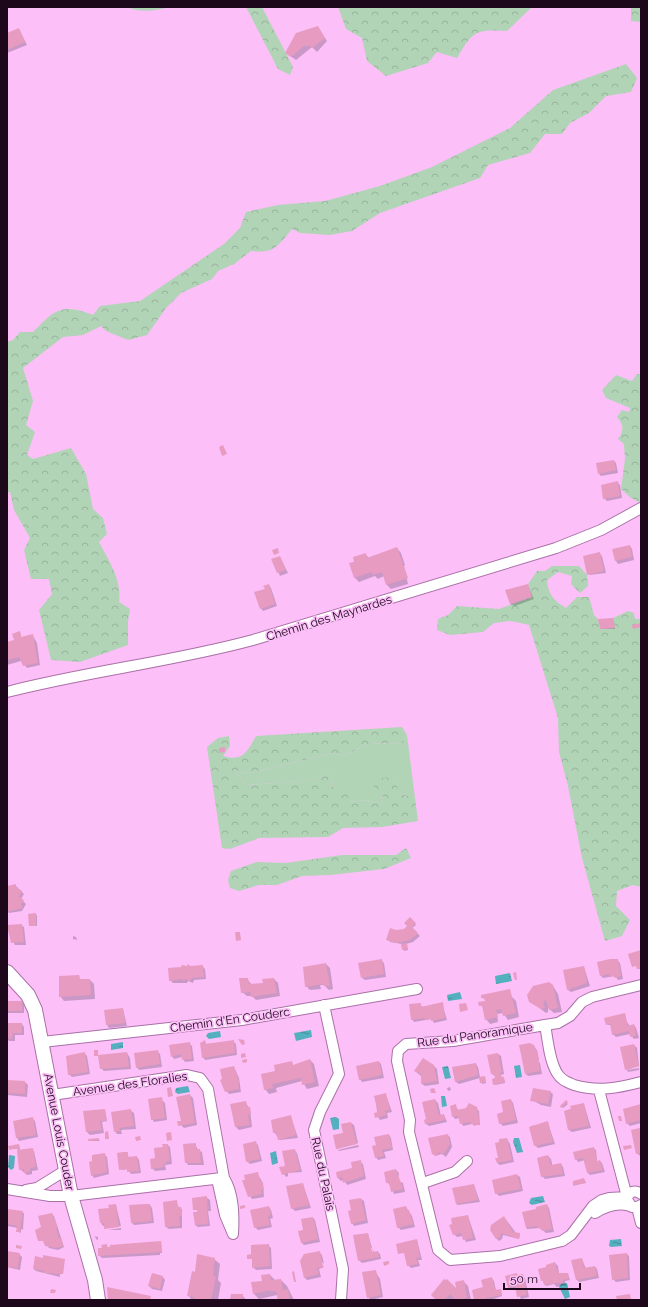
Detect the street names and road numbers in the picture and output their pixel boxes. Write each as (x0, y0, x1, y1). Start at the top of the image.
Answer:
street label: Chemin des Maynardes (265, 592, 394, 644)
street label: Chemin d'En Couderc (169, 1005, 291, 1035)
street label: Rue du Panoramique (416, 1020, 534, 1050)
street label: Avenue des Floralies (72, 1069, 188, 1099)
street label: Avenue Louis Couder (41, 1072, 77, 1193)
street label: Rue du Palaïs (308, 1136, 338, 1212)

